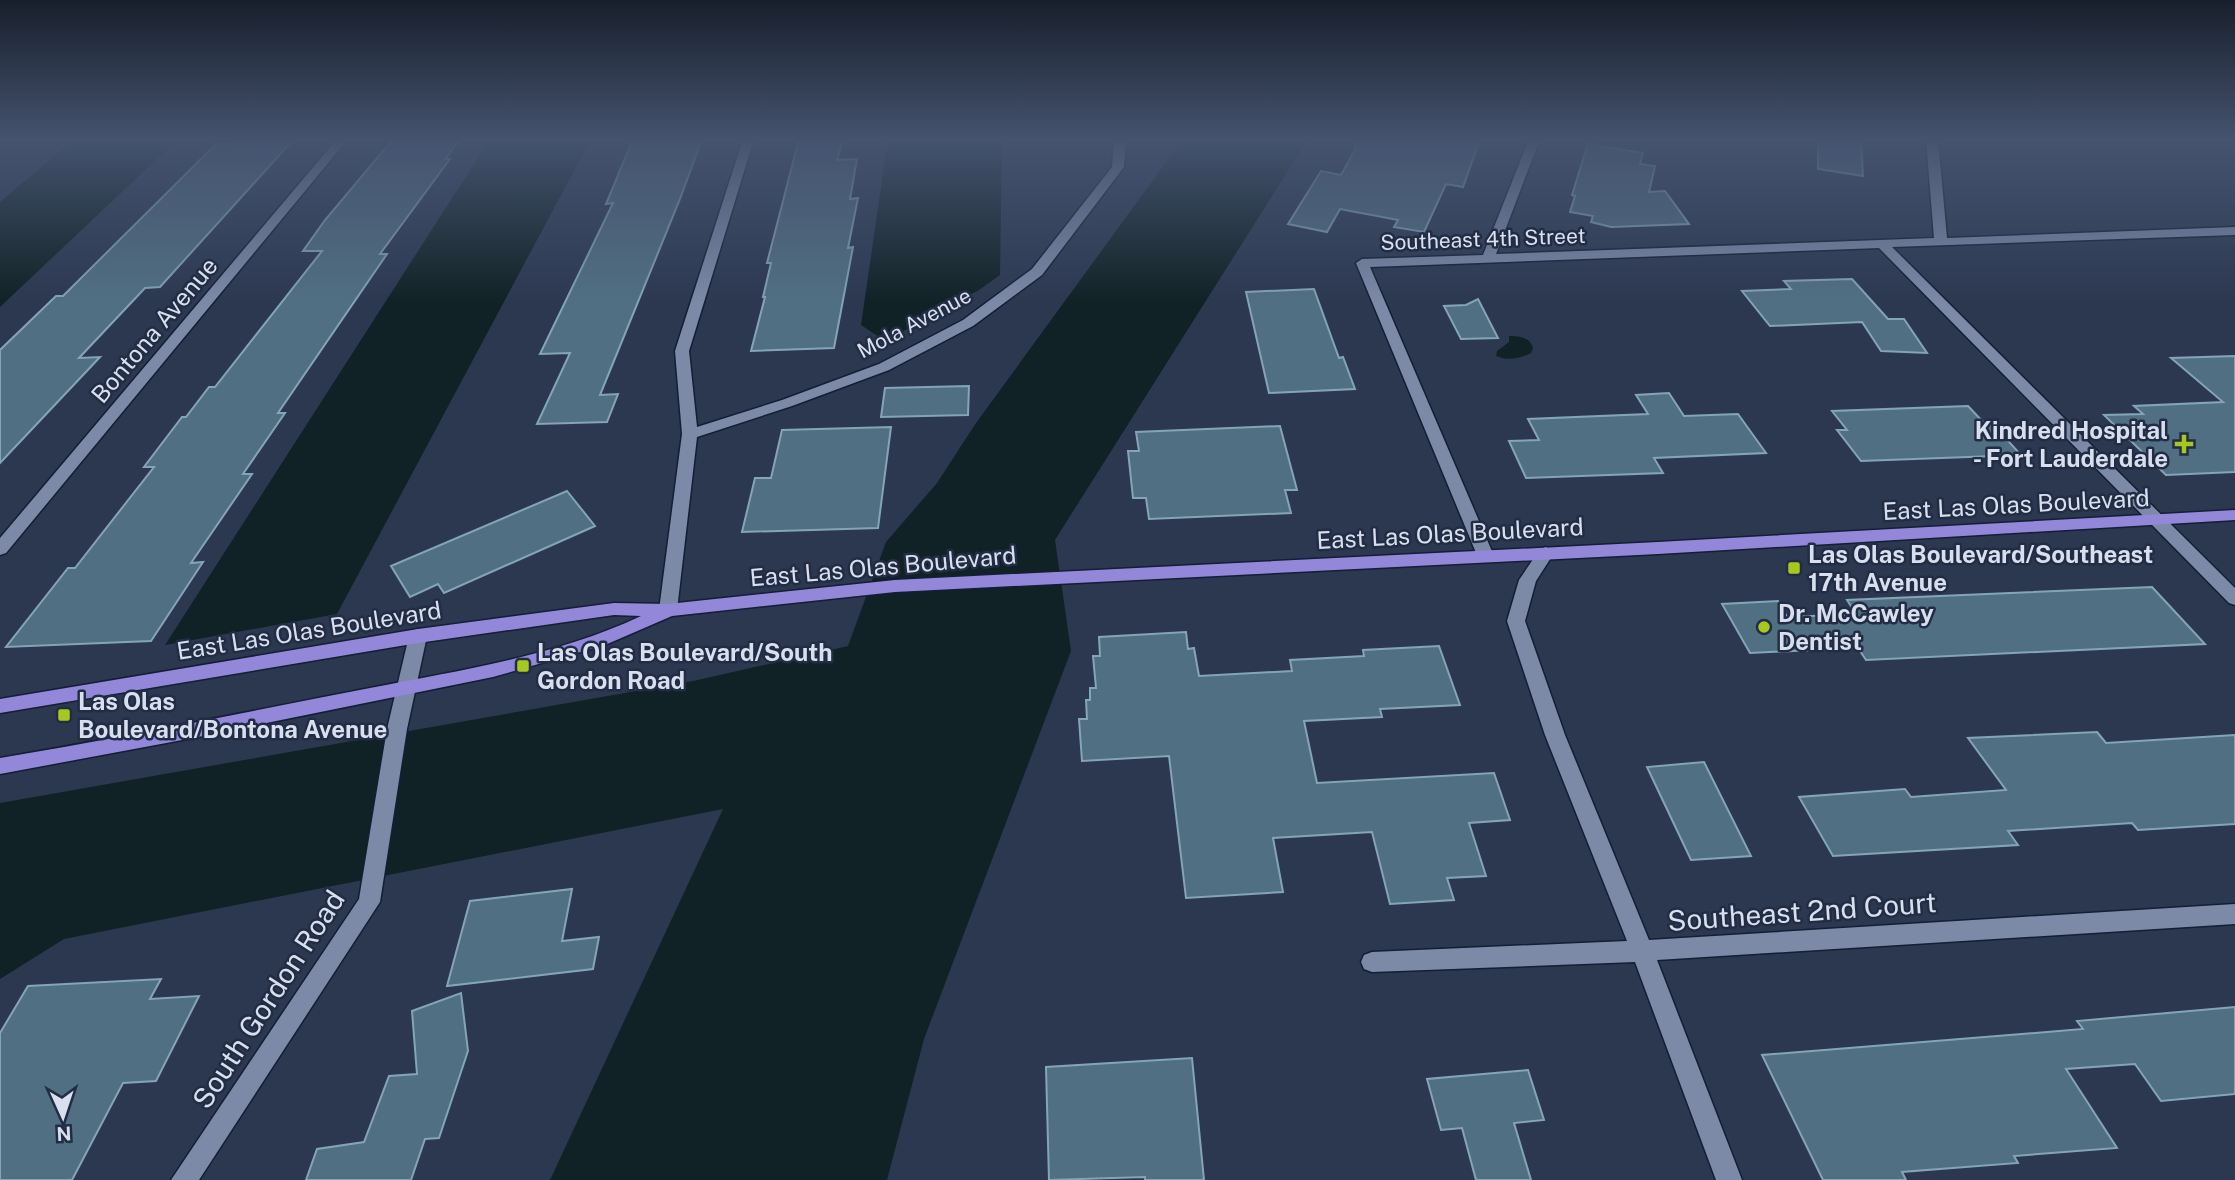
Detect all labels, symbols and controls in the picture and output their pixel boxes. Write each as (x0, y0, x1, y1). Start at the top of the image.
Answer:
street label: Southeast 4th Street (1380, 223, 1586, 255)
street label: Bontona Avenue (85, 252, 223, 408)
street label: Mola Avenue (853, 283, 975, 363)
place label: Kindred Hospital - Fort Lauderdale (1973, 416, 2168, 472)
marker: Kindred Hospital - Fort Lauderdale (2174, 434, 2194, 454)
street label: East Las Olas Boulevard (1882, 483, 2150, 525)
street label: East Las Olas Boulevard (1316, 512, 1584, 554)
street label: East Las Olas Boulevard (749, 540, 1017, 592)
place label: Las Olas Boulevard/Southeast 17th Avenue (1808, 540, 2153, 596)
marker: Las Olas Boulevard/Southeast 17th Avenue (1786, 560, 1802, 576)
street label: East Las Olas Boulevard (175, 595, 443, 665)
place label: Dr. McCawley Dentist (1778, 599, 1934, 655)
marker: Dr. McCawley Dentist (1756, 619, 1772, 635)
place label: Las Olas Boulevard/South Gordon Road (537, 638, 832, 694)
marker: Las Olas Boulevard/South Gordon Road (515, 658, 531, 674)
place label: Las Olas Boulevard/Bontona Avenue (78, 687, 387, 743)
marker: Las Olas Boulevard/Bontona Avenue (56, 707, 72, 723)
street label: South Gordon Road (185, 884, 351, 1114)
street label: Southeast 2nd Court (1666, 885, 1938, 937)
north arrow (28, 1082, 98, 1152)
text: N (56, 1123, 72, 1145)

